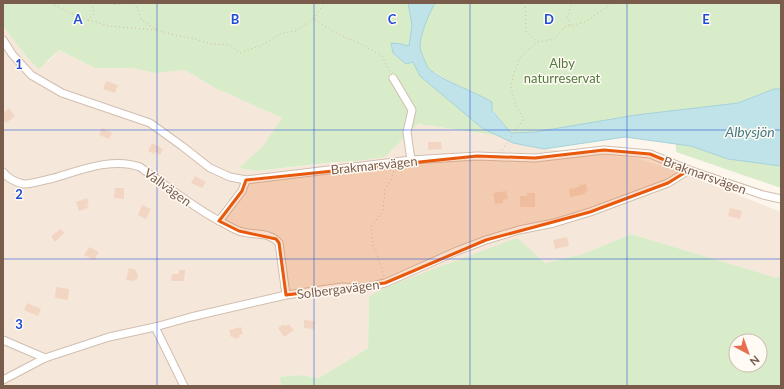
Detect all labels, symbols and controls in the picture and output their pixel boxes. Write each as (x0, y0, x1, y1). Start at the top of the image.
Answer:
text: A (72, 11, 83, 27)
text: B (231, 11, 240, 27)
text: C (388, 11, 397, 27)
text: D (544, 11, 554, 27)
text: E (702, 11, 710, 27)
park label: Alby naturreservat (524, 55, 601, 86)
text: 1 (15, 56, 23, 72)
water label: Albysjön (724, 123, 775, 140)
street label: Brakmarsvägen (330, 152, 418, 178)
street label: Brakmarsvägen (661, 153, 749, 197)
street label: Vallvägen (141, 165, 195, 209)
text: 2 (15, 186, 23, 202)
street label: Solbergavägen (296, 276, 380, 302)
text: 3 (15, 316, 23, 332)
north arrow (728, 333, 768, 373)
text: N (747, 353, 762, 369)

